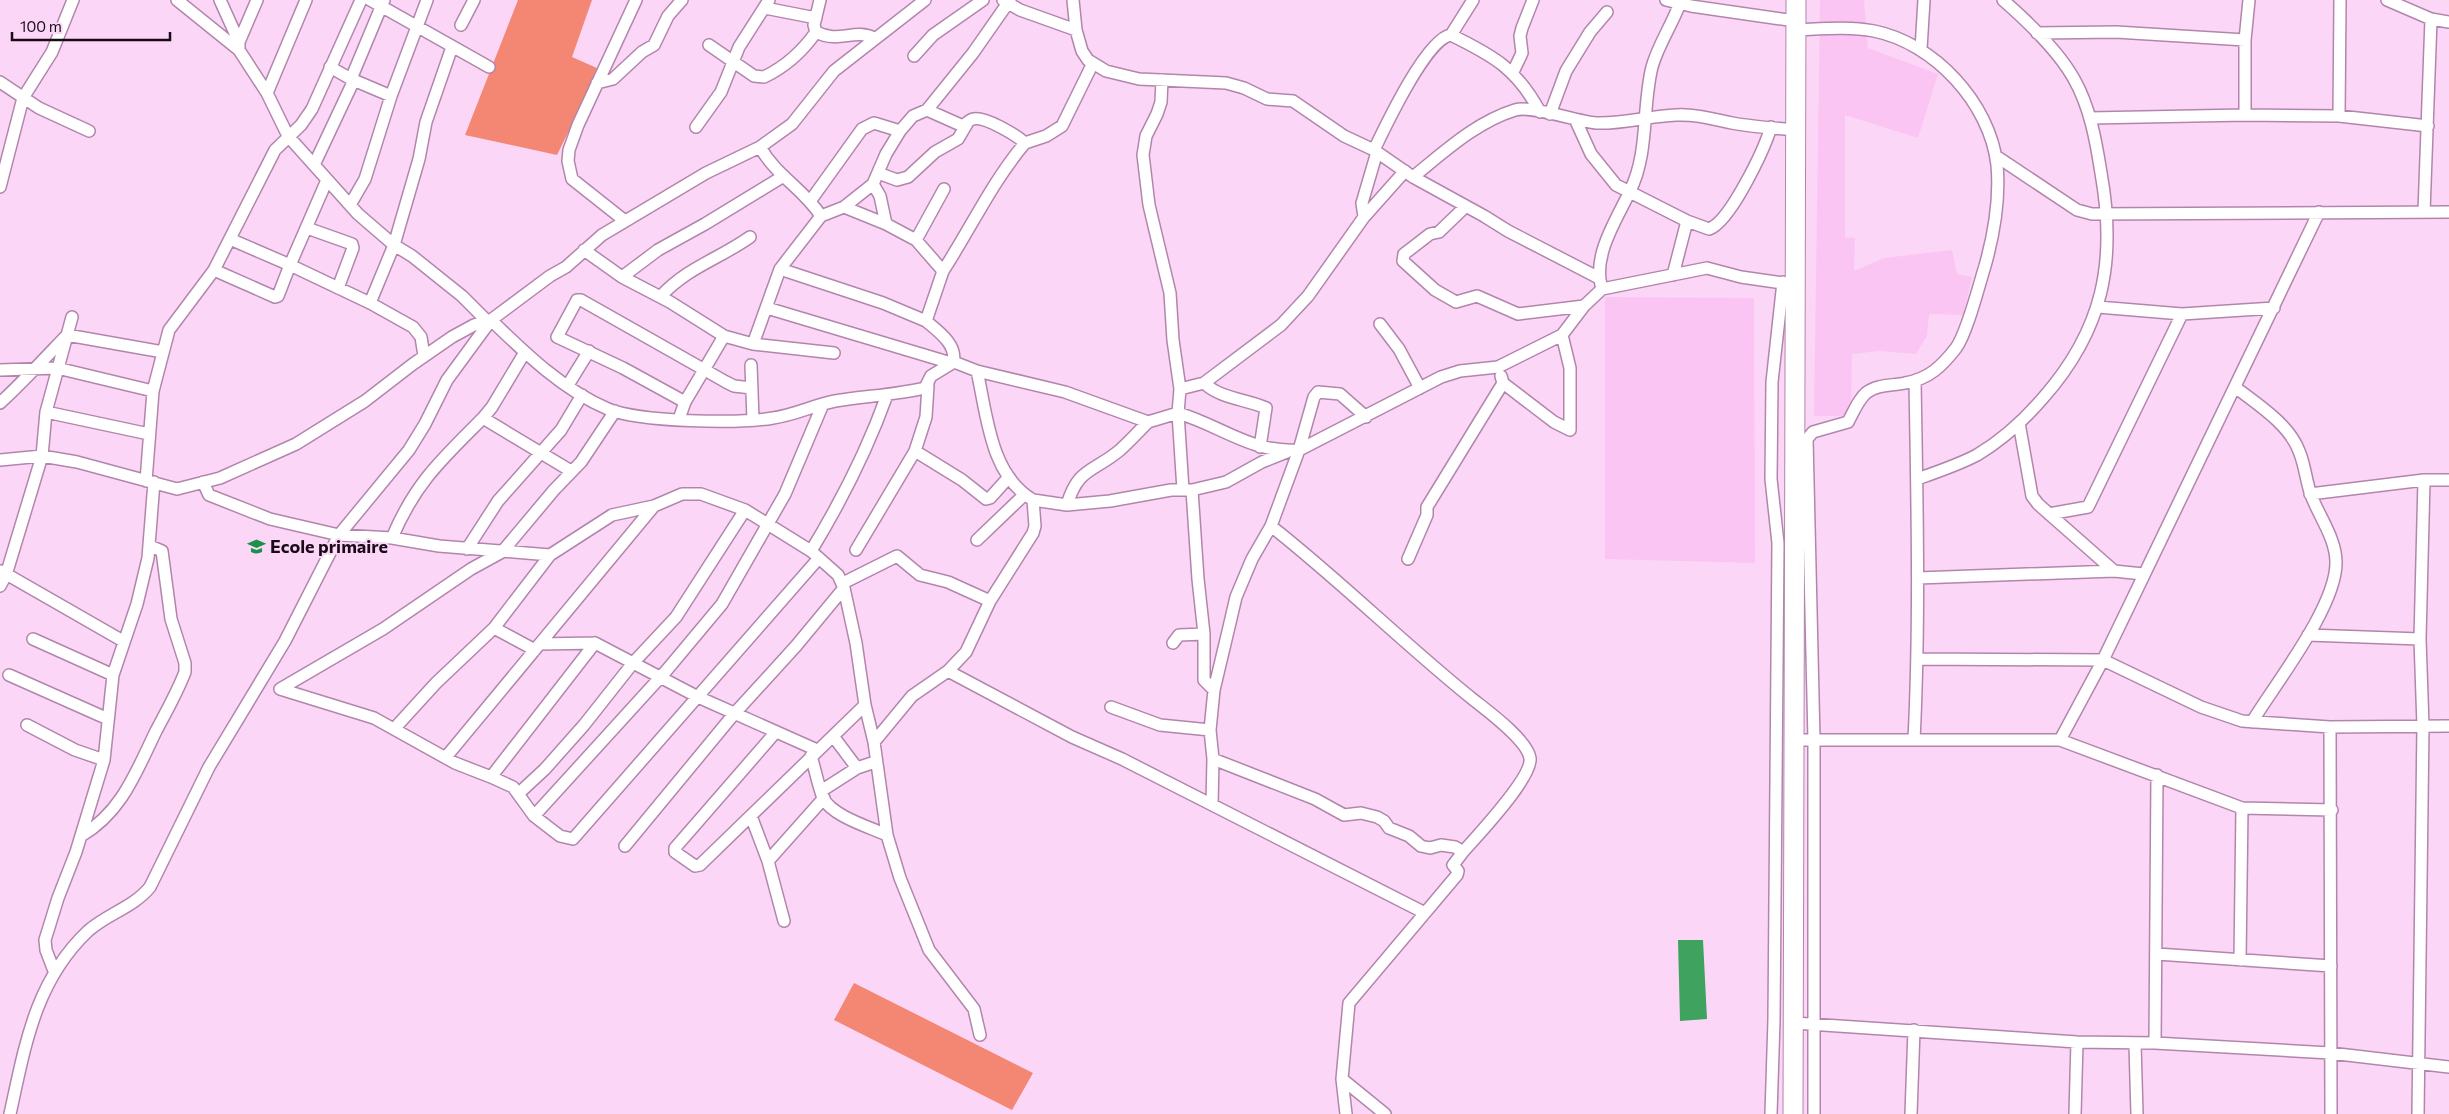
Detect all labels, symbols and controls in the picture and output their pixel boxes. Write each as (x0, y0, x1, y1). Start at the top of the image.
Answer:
scale bar (12, 10, 170, 42)
text: 100 m (20, 17, 62, 35)
place label: Ecole primaire (270, 535, 388, 557)
school or university icon: Ecole primaire (246, 537, 266, 557)

